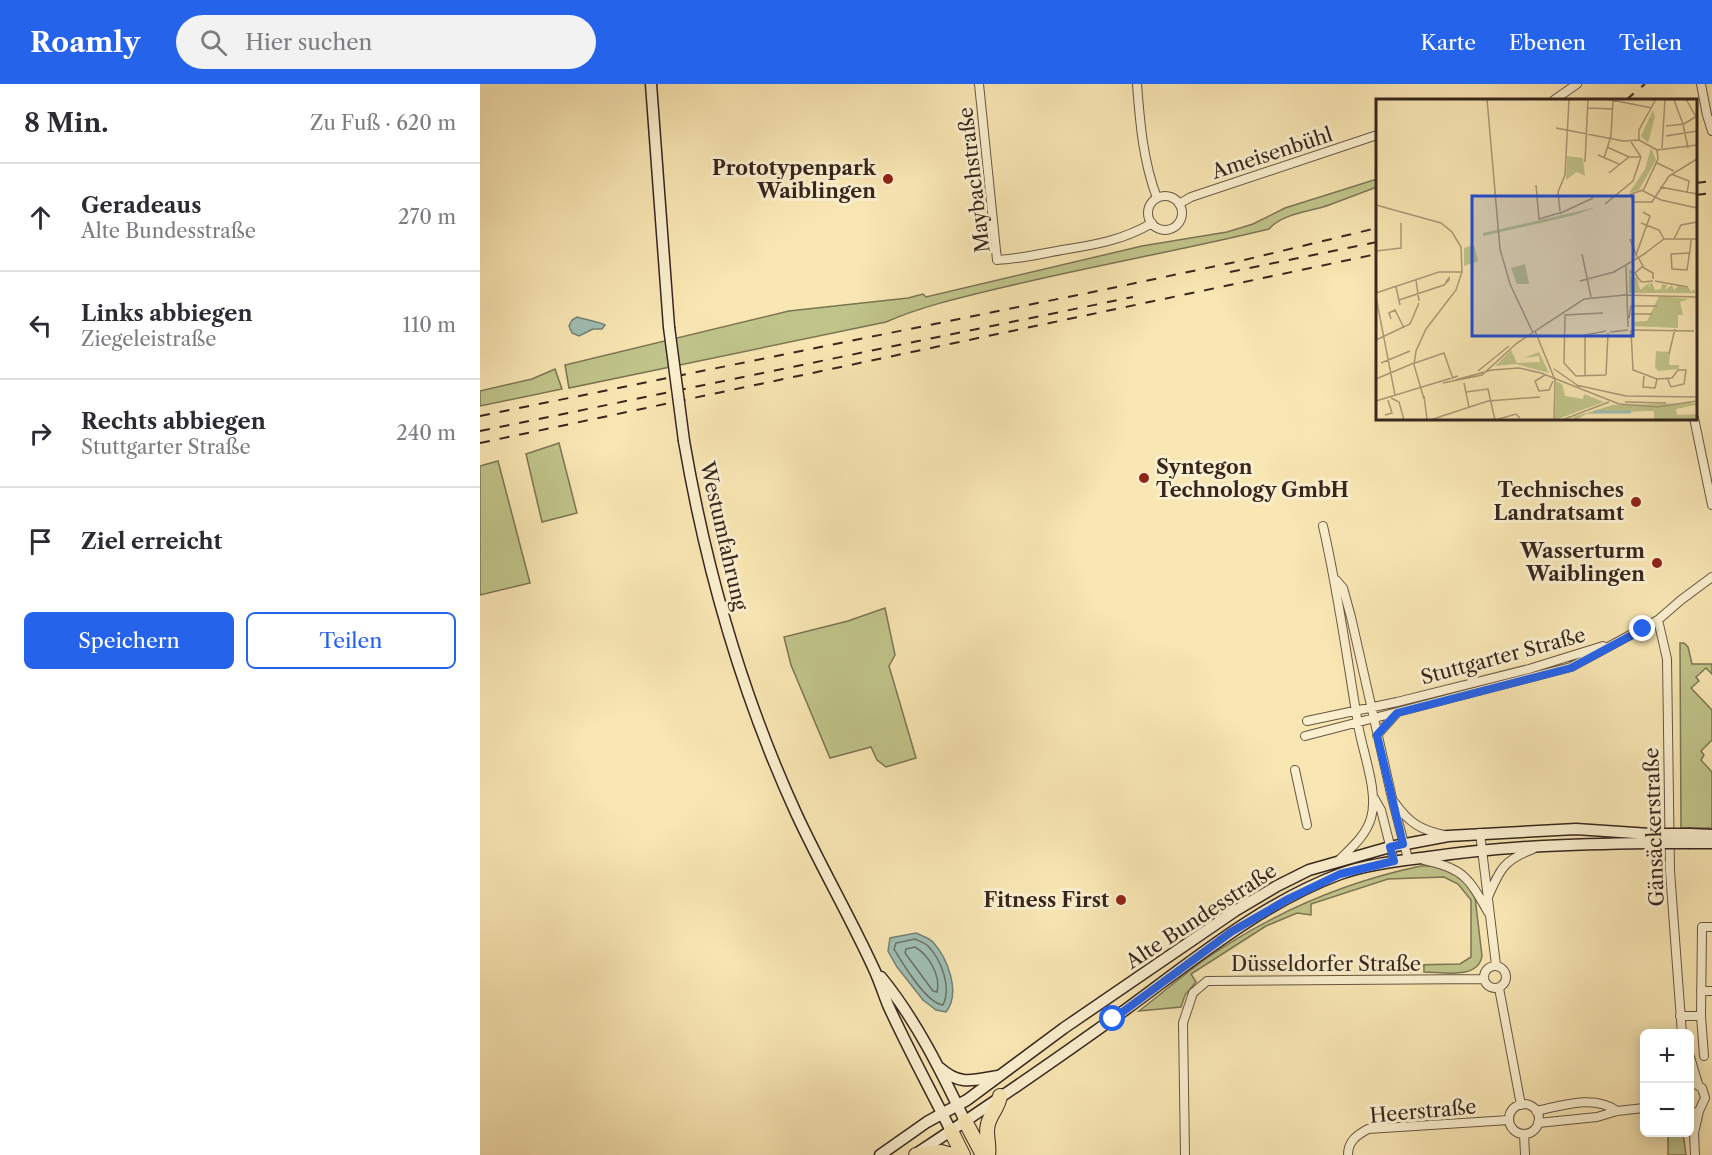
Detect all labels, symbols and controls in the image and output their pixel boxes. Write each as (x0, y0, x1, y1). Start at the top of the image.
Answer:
search box (176, 15, 596, 69)
text: Roamly (30, 25, 140, 59)
icon: search (197, 26, 230, 59)
text: Hier suchen (245, 29, 372, 56)
text: Karte (1421, 30, 1476, 55)
text: Ebenen (1509, 30, 1586, 55)
text: Teilen (1619, 30, 1682, 55)
inset map (1376, 99, 1697, 420)
street label: Maybachstraße (953, 106, 995, 254)
text: 8 Min. (24, 107, 108, 139)
text: Zu Fuß · 620 m (310, 111, 456, 135)
street label: Ameisenbühl (1208, 122, 1336, 184)
place label: Prototypenpark Waiblingen (712, 156, 877, 203)
marker: Prototypenpark Waiblingen (881, 172, 895, 186)
text: Geradeaus (81, 192, 201, 219)
icon: ahead (24, 201, 57, 234)
text: 270 m (398, 205, 456, 229)
text: Alte Bundesstraße (81, 219, 256, 243)
text: Links abbiegen (81, 300, 253, 327)
icon: left (24, 309, 57, 342)
text: 110 m (403, 313, 456, 337)
text: Ziegeleistraße (81, 327, 216, 351)
text: Rechts abbiegen (81, 408, 266, 435)
icon: right (24, 417, 57, 450)
text: 240 m (396, 421, 456, 445)
text: Stuttgarter Straße (81, 435, 251, 459)
place label: Syntegon Technology GmbH (1156, 455, 1349, 502)
street label: Westumfahrung (695, 458, 753, 613)
marker: Syntegon Technology GmbH (1137, 471, 1151, 485)
place label: Technisches Landratsamt (1494, 478, 1624, 525)
marker: Technisches Landratsamt (1629, 495, 1643, 509)
icon: arrive (24, 525, 57, 558)
text: Ziel erreicht (81, 528, 222, 555)
place label: Wasserturm Waiblingen (1519, 539, 1645, 586)
marker: Wasserturm Waiblingen (1650, 556, 1664, 570)
button: Speichern (24, 612, 234, 669)
button: Teilen (246, 612, 456, 669)
route end (1629, 615, 1655, 641)
street label: Stuttgarter Straße (1418, 622, 1588, 690)
street label: Gänsäckerstraße (1639, 747, 1669, 907)
street label: Alte Bundesstraße (1120, 858, 1281, 974)
place label: Fitness First (983, 888, 1109, 912)
marker: Fitness First (1114, 893, 1128, 907)
street label: Düsseldorfer Straße (1231, 952, 1421, 976)
route start (1099, 1005, 1125, 1031)
map controls (1640, 1029, 1694, 1137)
button: + (1640, 1029, 1694, 1083)
button: − (1640, 1083, 1694, 1137)
street label: Heerstraße (1369, 1094, 1477, 1128)

